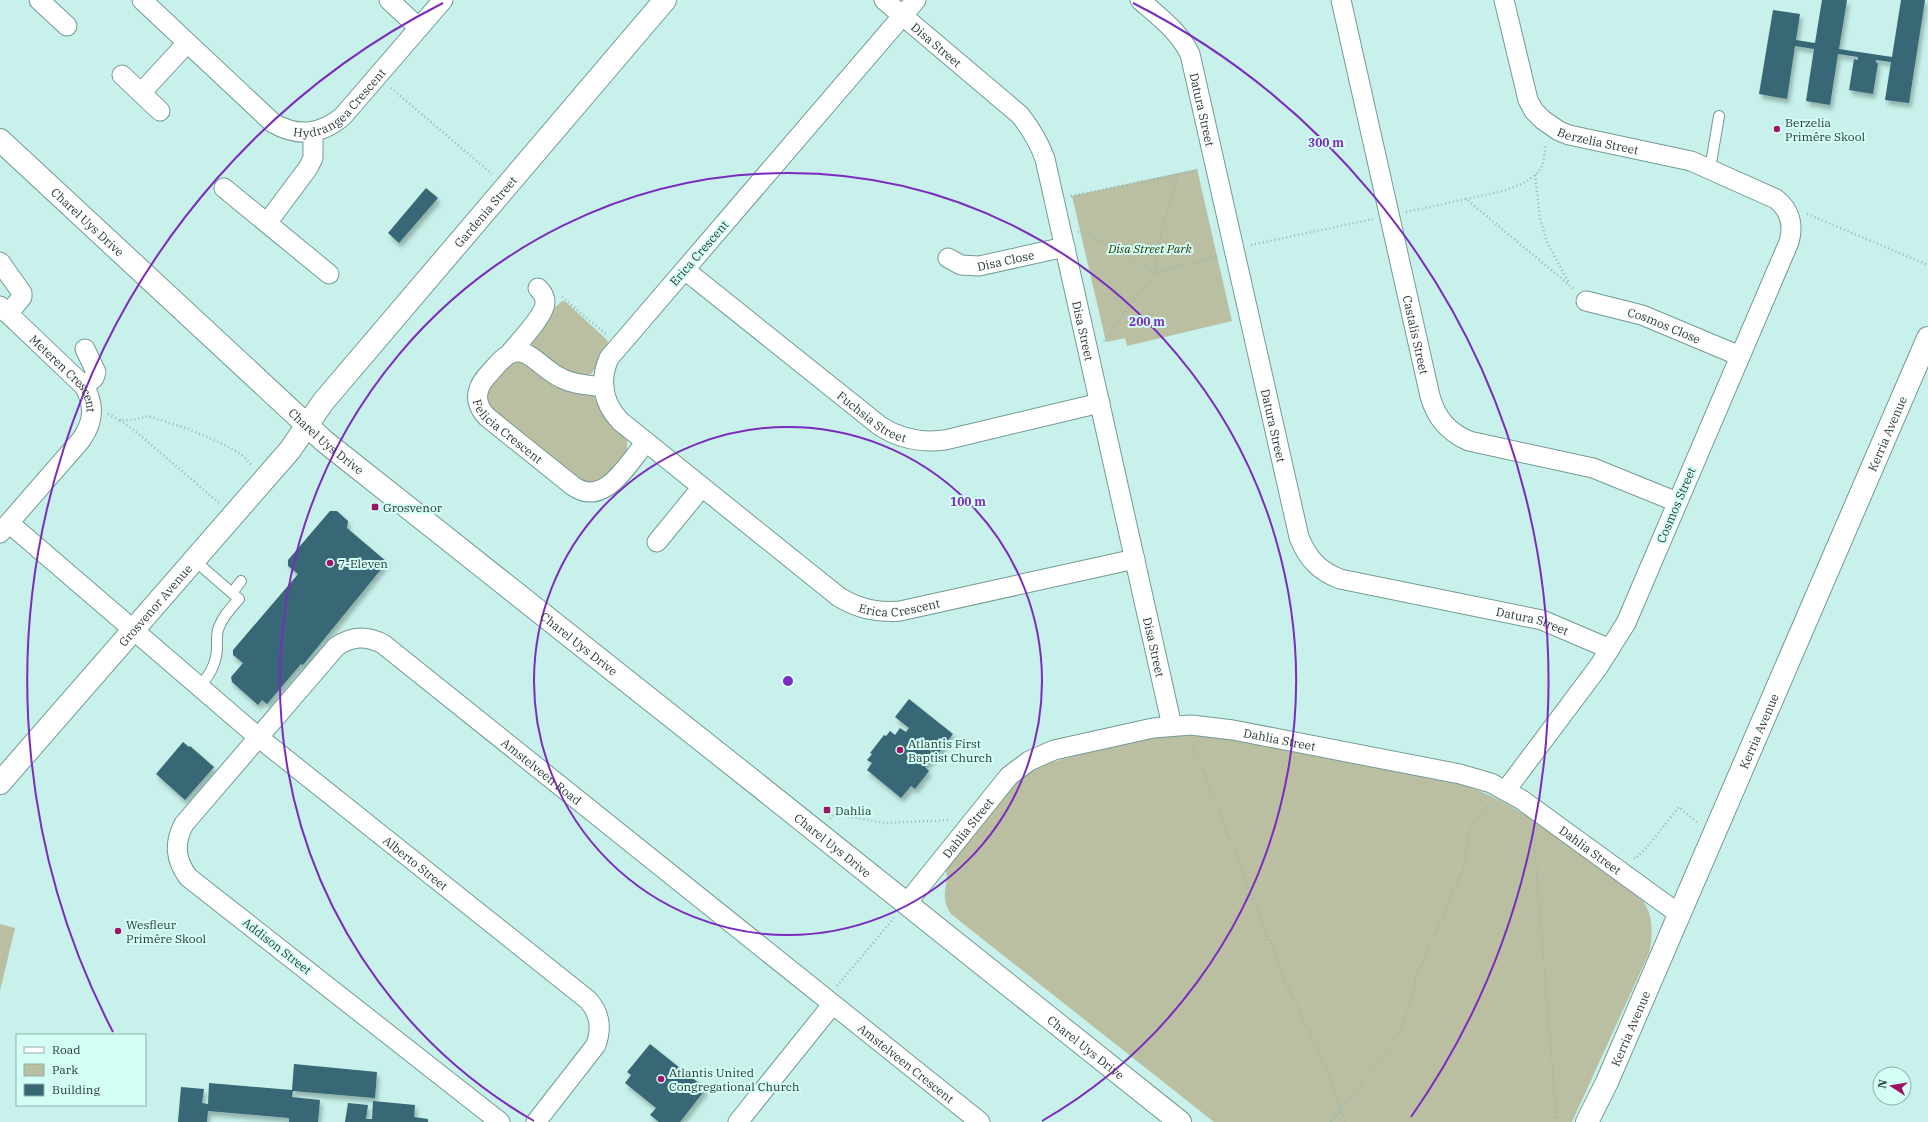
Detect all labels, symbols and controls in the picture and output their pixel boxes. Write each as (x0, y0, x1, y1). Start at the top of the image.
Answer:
street label: Disa Street (908, 19, 965, 70)
street label: Hydrangea Crescent (293, 65, 388, 140)
street label: Datura Street (1187, 71, 1218, 148)
place label: Berzelia Primêre Skool (1785, 115, 1865, 144)
street label: Berzelia Street (1555, 124, 1640, 157)
marker: Berzelia Primêre Skool (1772, 124, 1782, 134)
text: 300 m (1308, 135, 1344, 150)
street label: Gardenia Street (451, 173, 520, 250)
street label: Charel Uys Drive (48, 184, 128, 259)
street label: Erica Crescent (666, 217, 732, 289)
park label: Disa Street Park (1107, 241, 1192, 256)
street label: Disa Close (976, 247, 1035, 274)
street label: Castalis Street (1400, 294, 1432, 376)
street label: Disa Street (1069, 299, 1097, 362)
street label: Cosmos Close (1626, 304, 1703, 346)
text: 200 m (1129, 314, 1165, 329)
street label: Meteren Crescent (27, 331, 99, 413)
street label: Fuchsia Street (834, 387, 908, 445)
street label: Datura Street (1258, 387, 1289, 464)
street label: Kerria Avenue (1864, 394, 1910, 473)
street label: Felicia Crescent (470, 397, 546, 466)
street label: Charel Uys Drive (286, 405, 367, 477)
street label: Cosmos Street (1653, 465, 1699, 545)
text: 100 m (950, 494, 986, 509)
place label: Grosvenor (383, 500, 443, 515)
marker: Grosvenor (370, 502, 380, 512)
place label: 7-Eleven (338, 556, 388, 571)
marker: 7-Eleven (325, 558, 335, 568)
street label: Grosvenor Avenue (115, 561, 195, 649)
street label: Erica Crescent (857, 595, 941, 619)
street label: Datura Street (1495, 603, 1571, 638)
street label: Charel Uys Drive (538, 608, 621, 678)
street label: Disa Street (1140, 615, 1168, 678)
centre of rings (781, 674, 795, 688)
street label: Kerria Avenue (1736, 691, 1781, 771)
street label: Dahlia Street (1242, 725, 1317, 753)
street label: Amstelveen Road (499, 735, 585, 808)
place label: Atlantis First Baptist Church (908, 736, 993, 765)
marker: Atlantis First Baptist Church (895, 745, 905, 755)
street label: Dahlia Street (939, 794, 996, 861)
place label: Dahlia (835, 803, 872, 818)
marker: Dahlia (822, 805, 832, 815)
street label: Charel Uys Drive (792, 810, 874, 880)
street label: Dahlia Street (1557, 822, 1625, 877)
street label: Alberto Street (380, 832, 451, 893)
street label: Addison Street (240, 914, 314, 978)
place label: Wesfleur Primêre Skool (126, 917, 206, 946)
marker: Wesfleur Primêre Skool (113, 926, 123, 936)
street label: Kerria Avenue (1607, 988, 1653, 1068)
street label: Charel Uys Drive (1045, 1012, 1128, 1082)
street label: Amstelveen Crescent (855, 1020, 957, 1106)
legend (16, 1034, 146, 1106)
text: Road (52, 1042, 81, 1057)
text: Park (52, 1062, 78, 1077)
place label: Atlantis United Congregational Church (669, 1065, 800, 1094)
north arrow (1872, 1066, 1912, 1106)
marker: Atlantis United Congregational Church (656, 1074, 666, 1084)
text: N (1874, 1078, 1890, 1090)
text: Building (52, 1082, 100, 1097)

